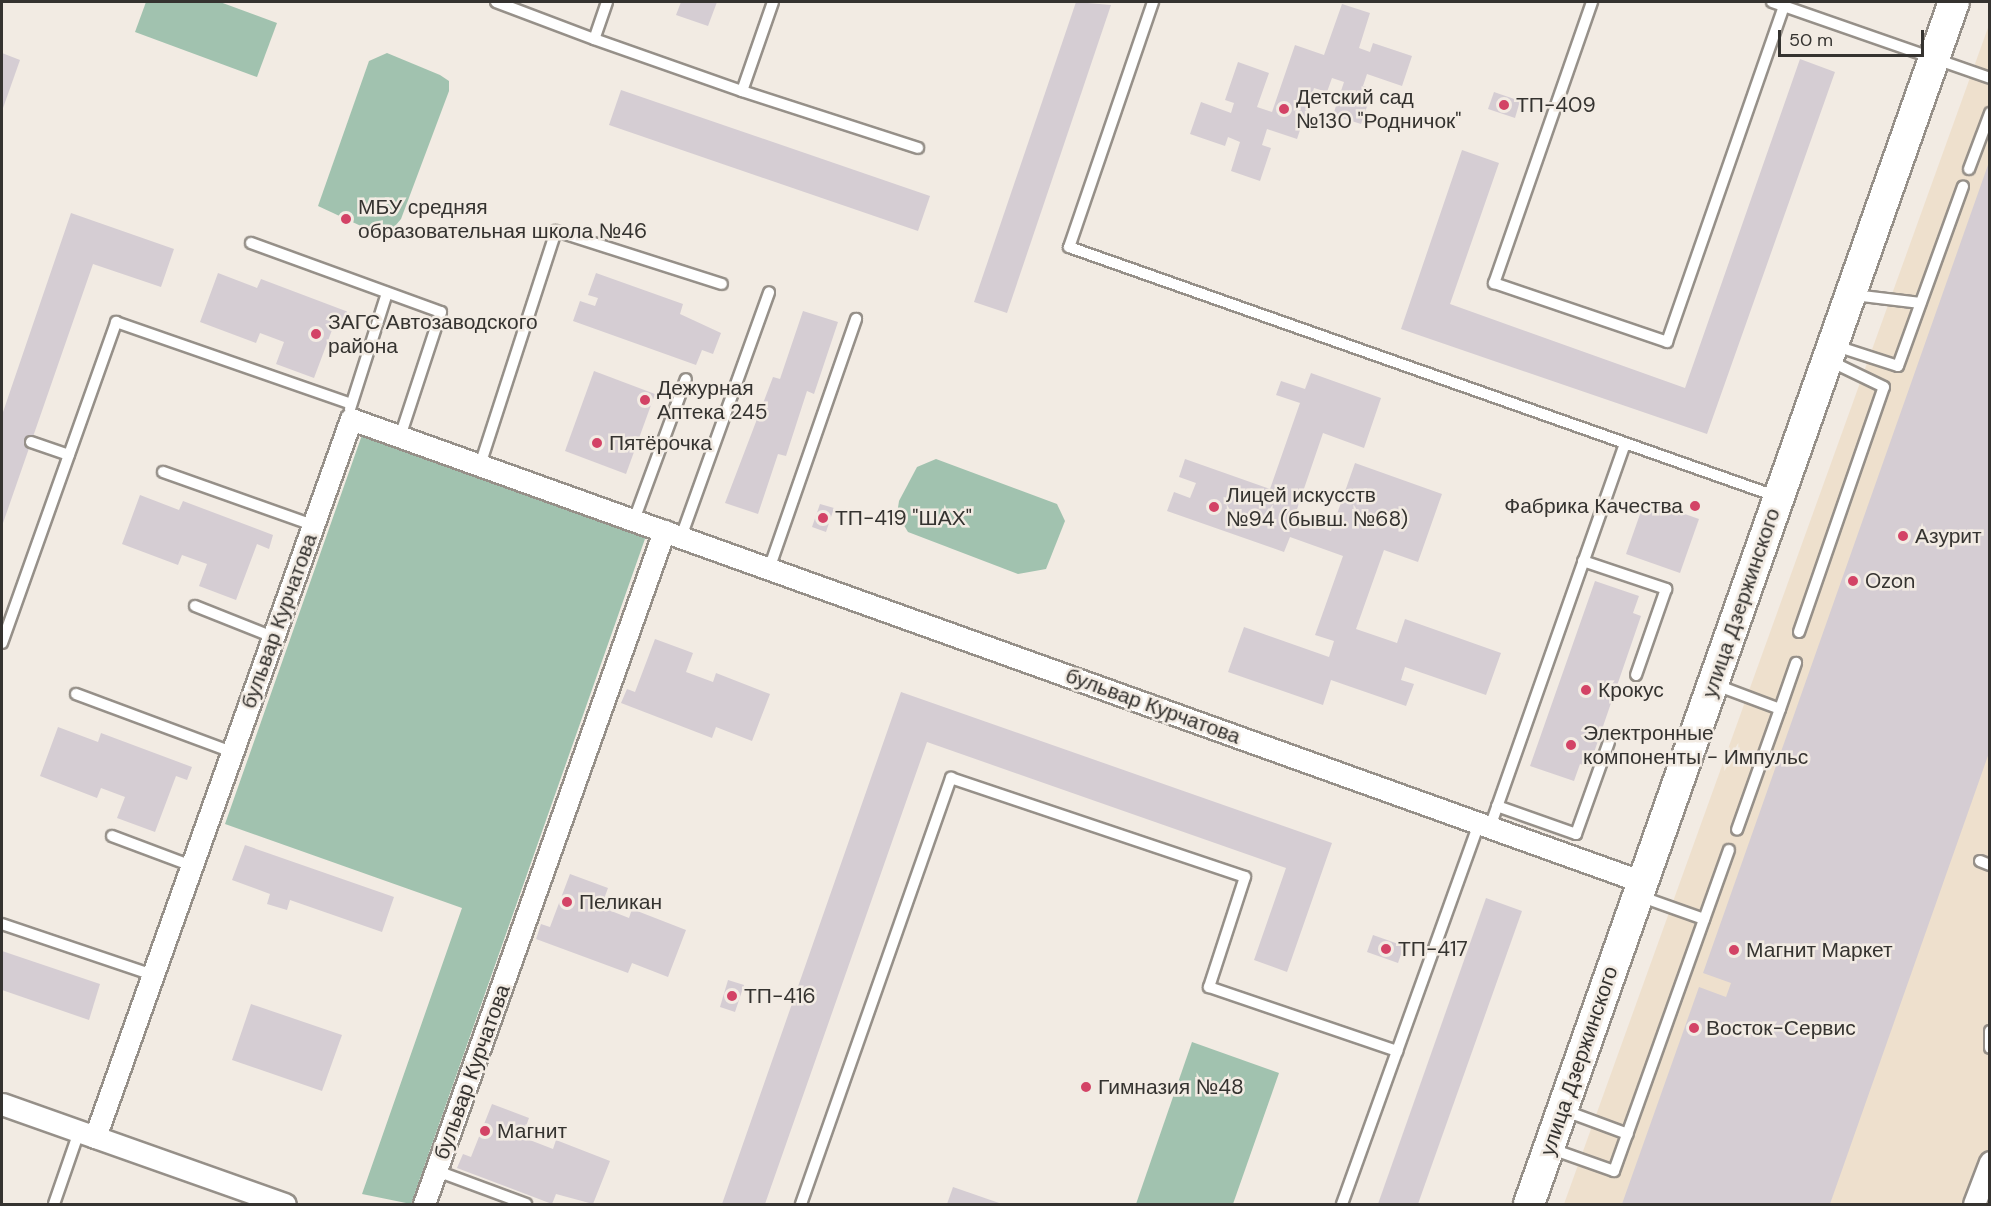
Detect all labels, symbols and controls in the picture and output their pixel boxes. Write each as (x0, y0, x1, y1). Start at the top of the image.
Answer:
scale bar (1781, 18, 1926, 56)
text: 50 m (1789, 28, 1833, 52)
place label: Детский сад №130 "Родничок" (1296, 84, 1461, 134)
place label: ТП-409 (1516, 92, 1596, 118)
marker: ТП-409 (1497, 98, 1511, 112)
marker: Детский сад №130 "Родничок" (1277, 102, 1291, 116)
place label: МБУ средняя образовательная школа №46 (358, 194, 647, 244)
marker: МБУ средняя образовательная школа №46 (339, 212, 353, 226)
place label: ЗАГС Автозаводского района (328, 309, 538, 359)
marker: ЗАГС Автозаводского района (309, 327, 323, 341)
place label: Дежурная Аптека 245 (657, 375, 768, 425)
marker: Дежурная Аптека 245 (638, 393, 652, 407)
place label: Пятёрочка (609, 430, 712, 456)
marker: Пятёрочка (590, 436, 604, 450)
place label: Лицей искусств №94 (бывш. №68) (1226, 482, 1409, 532)
place label: Фабрика Качества (1504, 493, 1683, 519)
marker: Фабрика Качества (1688, 499, 1702, 513)
marker: Лицей искусств №94 (бывш. №68) (1207, 500, 1221, 514)
place label: ТП-419 "ШАХ" (835, 505, 972, 531)
street label: улица Дзержинского (1697, 505, 1785, 701)
marker: ТП-419 "ШАХ" (816, 511, 830, 525)
place label: Азурит (1915, 523, 1982, 549)
marker: Азурит (1896, 529, 1910, 543)
street label: бульвар Курчатова (236, 530, 322, 712)
place label: Ozon (1865, 568, 1915, 594)
marker: Ozon (1846, 574, 1860, 588)
street label: бульвар Курчатова (1062, 663, 1244, 749)
place label: Крокус (1598, 677, 1664, 703)
marker: Крокус (1579, 683, 1593, 697)
place label: Электронные компоненты - Импульс (1583, 720, 1808, 770)
marker: Электронные компоненты - Импульс (1564, 738, 1578, 752)
place label: Пеликан (579, 889, 662, 915)
marker: Пеликан (560, 895, 574, 909)
place label: ТП-417 (1398, 936, 1468, 962)
place label: Магнит Маркет (1746, 937, 1893, 963)
marker: ТП-417 (1379, 942, 1393, 956)
marker: Магнит Маркет (1727, 943, 1741, 957)
street label: улица Дзержинского (1535, 963, 1623, 1159)
street label: бульвар Курчатова (429, 981, 515, 1163)
place label: ТП-416 (744, 983, 816, 1009)
marker: ТП-416 (725, 989, 739, 1003)
place label: Восток-Сервис (1706, 1015, 1856, 1041)
marker: Восток-Сервис (1687, 1021, 1701, 1035)
place label: Гимназия №48 (1098, 1074, 1244, 1100)
marker: Гимназия №48 (1079, 1080, 1093, 1094)
place label: Магнит (497, 1118, 567, 1144)
marker: Магнит (478, 1124, 492, 1138)

